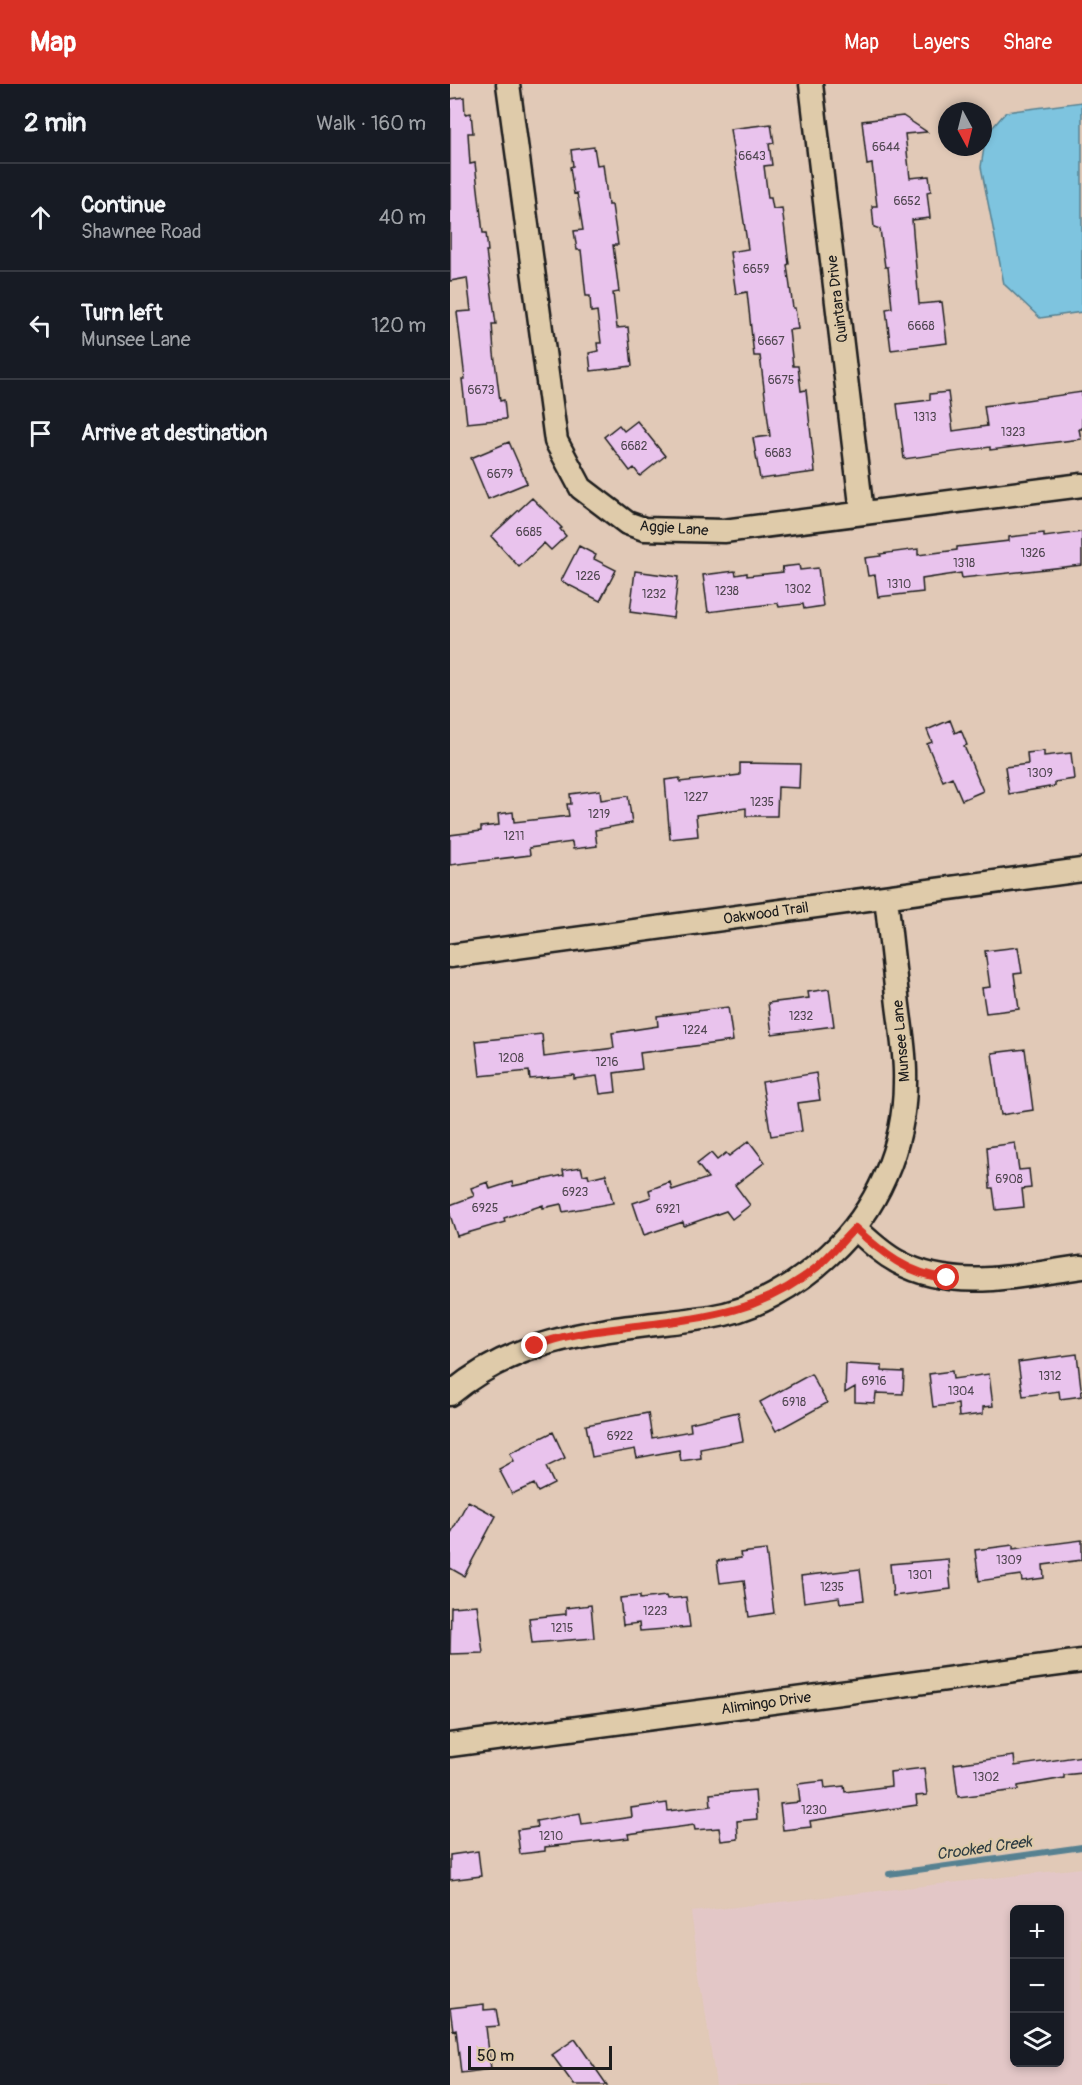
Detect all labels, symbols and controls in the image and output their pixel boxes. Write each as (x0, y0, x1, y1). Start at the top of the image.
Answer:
text: Map (30, 25, 76, 60)
text: Map (844, 29, 879, 56)
text: Layers (912, 29, 970, 56)
text: Share (1003, 29, 1052, 56)
north arrow (938, 102, 992, 156)
text: 2 min (24, 107, 86, 139)
text: Walk · 160 m (316, 111, 426, 136)
house number: 6644 (872, 140, 900, 155)
house number: 6643 (738, 149, 766, 164)
text: Continue (81, 191, 165, 219)
house number: 6652 (893, 194, 921, 209)
icon: ahead (24, 201, 57, 234)
text: 40 m (379, 205, 426, 230)
text: Shawnee Road (81, 219, 202, 244)
street label: Quintara Drive (823, 253, 852, 344)
house number: 6659 (743, 262, 769, 277)
text: Turn left (81, 299, 163, 327)
icon: left (24, 309, 57, 342)
text: 120 m (371, 313, 426, 338)
house number: 6668 (907, 319, 935, 334)
text: Munsee Lane (81, 327, 191, 352)
house number: 6667 (757, 334, 785, 349)
house number: 6675 (768, 373, 794, 388)
house number: 6673 (468, 383, 495, 398)
house number: 1313 (914, 410, 937, 425)
icon: arrive (24, 417, 57, 450)
text: Arrive at destination (81, 419, 267, 447)
house number: 1323 (1001, 425, 1026, 440)
house number: 6682 (621, 439, 648, 454)
house number: 6683 (765, 446, 792, 461)
house number: 6679 (487, 467, 513, 482)
street label: Aggie Lane (639, 517, 710, 540)
house number: 6685 (516, 525, 542, 540)
house number: 1326 (1020, 546, 1046, 561)
house number: 1318 (953, 556, 975, 571)
house number: 1226 (575, 569, 601, 584)
house number: 1310 (887, 577, 911, 592)
house number: 1302 (785, 582, 811, 597)
house number: 1238 (715, 584, 739, 599)
house number: 1232 (642, 587, 667, 602)
house number: 1309 (1027, 766, 1053, 781)
house number: 1227 (684, 790, 709, 805)
house number: 1235 (750, 795, 774, 810)
house number: 1219 (588, 807, 610, 822)
house number: 1211 (504, 829, 524, 844)
street label: Oakwood Trail (722, 898, 810, 929)
street label: Munsee Lane (888, 999, 915, 1083)
house number: 1232 (789, 1009, 814, 1024)
house number: 1224 (682, 1023, 708, 1038)
house number: 1208 (498, 1051, 524, 1066)
house number: 1216 (595, 1055, 619, 1070)
house number: 6908 (995, 1172, 1023, 1187)
house number: 6923 (562, 1185, 588, 1200)
house number: 6925 (472, 1201, 498, 1216)
house number: 6921 (656, 1202, 680, 1217)
route start (933, 1264, 959, 1290)
route end (521, 1332, 547, 1358)
house number: 1312 (1039, 1369, 1062, 1384)
house number: 6916 (862, 1374, 886, 1389)
house number: 1304 (948, 1384, 974, 1399)
house number: 6918 (782, 1395, 806, 1410)
house number: 6922 (607, 1429, 634, 1444)
house number: 1309 (996, 1553, 1022, 1568)
house number: 1301 (908, 1568, 932, 1583)
house number: 1235 (820, 1580, 844, 1595)
house number: 1223 (643, 1604, 668, 1619)
house number: 1215 (551, 1621, 573, 1636)
street label: Alimingo Drive (720, 1688, 813, 1719)
house number: 1302 (973, 1770, 999, 1785)
house number: 1230 (801, 1803, 827, 1818)
house number: 1210 (539, 1829, 563, 1844)
water label: Crooked Creek (935, 1831, 1034, 1865)
map controls (1010, 1905, 1064, 2067)
button: + (1010, 1905, 1064, 1959)
button: − (1010, 1959, 1064, 2013)
button: layers (1010, 2013, 1064, 2067)
scale bar (468, 2043, 612, 2070)
text: 50 m (477, 2046, 514, 2066)

